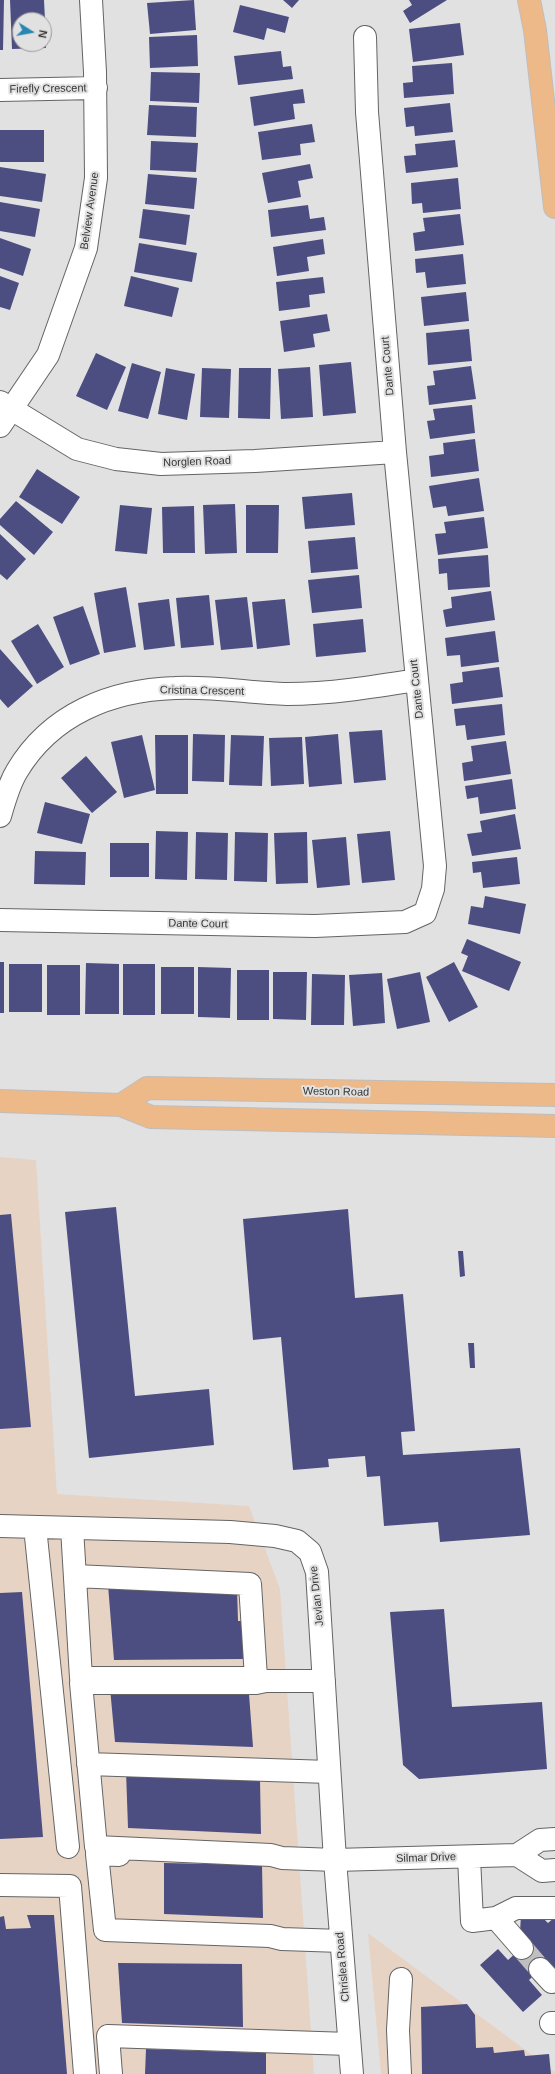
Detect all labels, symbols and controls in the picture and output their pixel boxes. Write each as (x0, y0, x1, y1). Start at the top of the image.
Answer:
north arrow (12, 12, 52, 52)
text: N (36, 29, 49, 39)
street label: Firefly Crescent (9, 82, 87, 96)
street label: Belview Avenue (78, 171, 102, 251)
street label: Dante Court (379, 336, 397, 396)
street label: Norglen Road (163, 454, 231, 470)
street label: Dante Court (407, 659, 427, 719)
street label: Cristina Crescent (160, 684, 244, 698)
street label: Dante Court (168, 917, 228, 931)
street label: Weston Road (303, 1085, 369, 1099)
street label: Jevlan Drive (307, 1565, 327, 1627)
street label: Silmar Drive (396, 1850, 456, 1866)
street label: Chrislea Road (333, 1932, 353, 2002)

